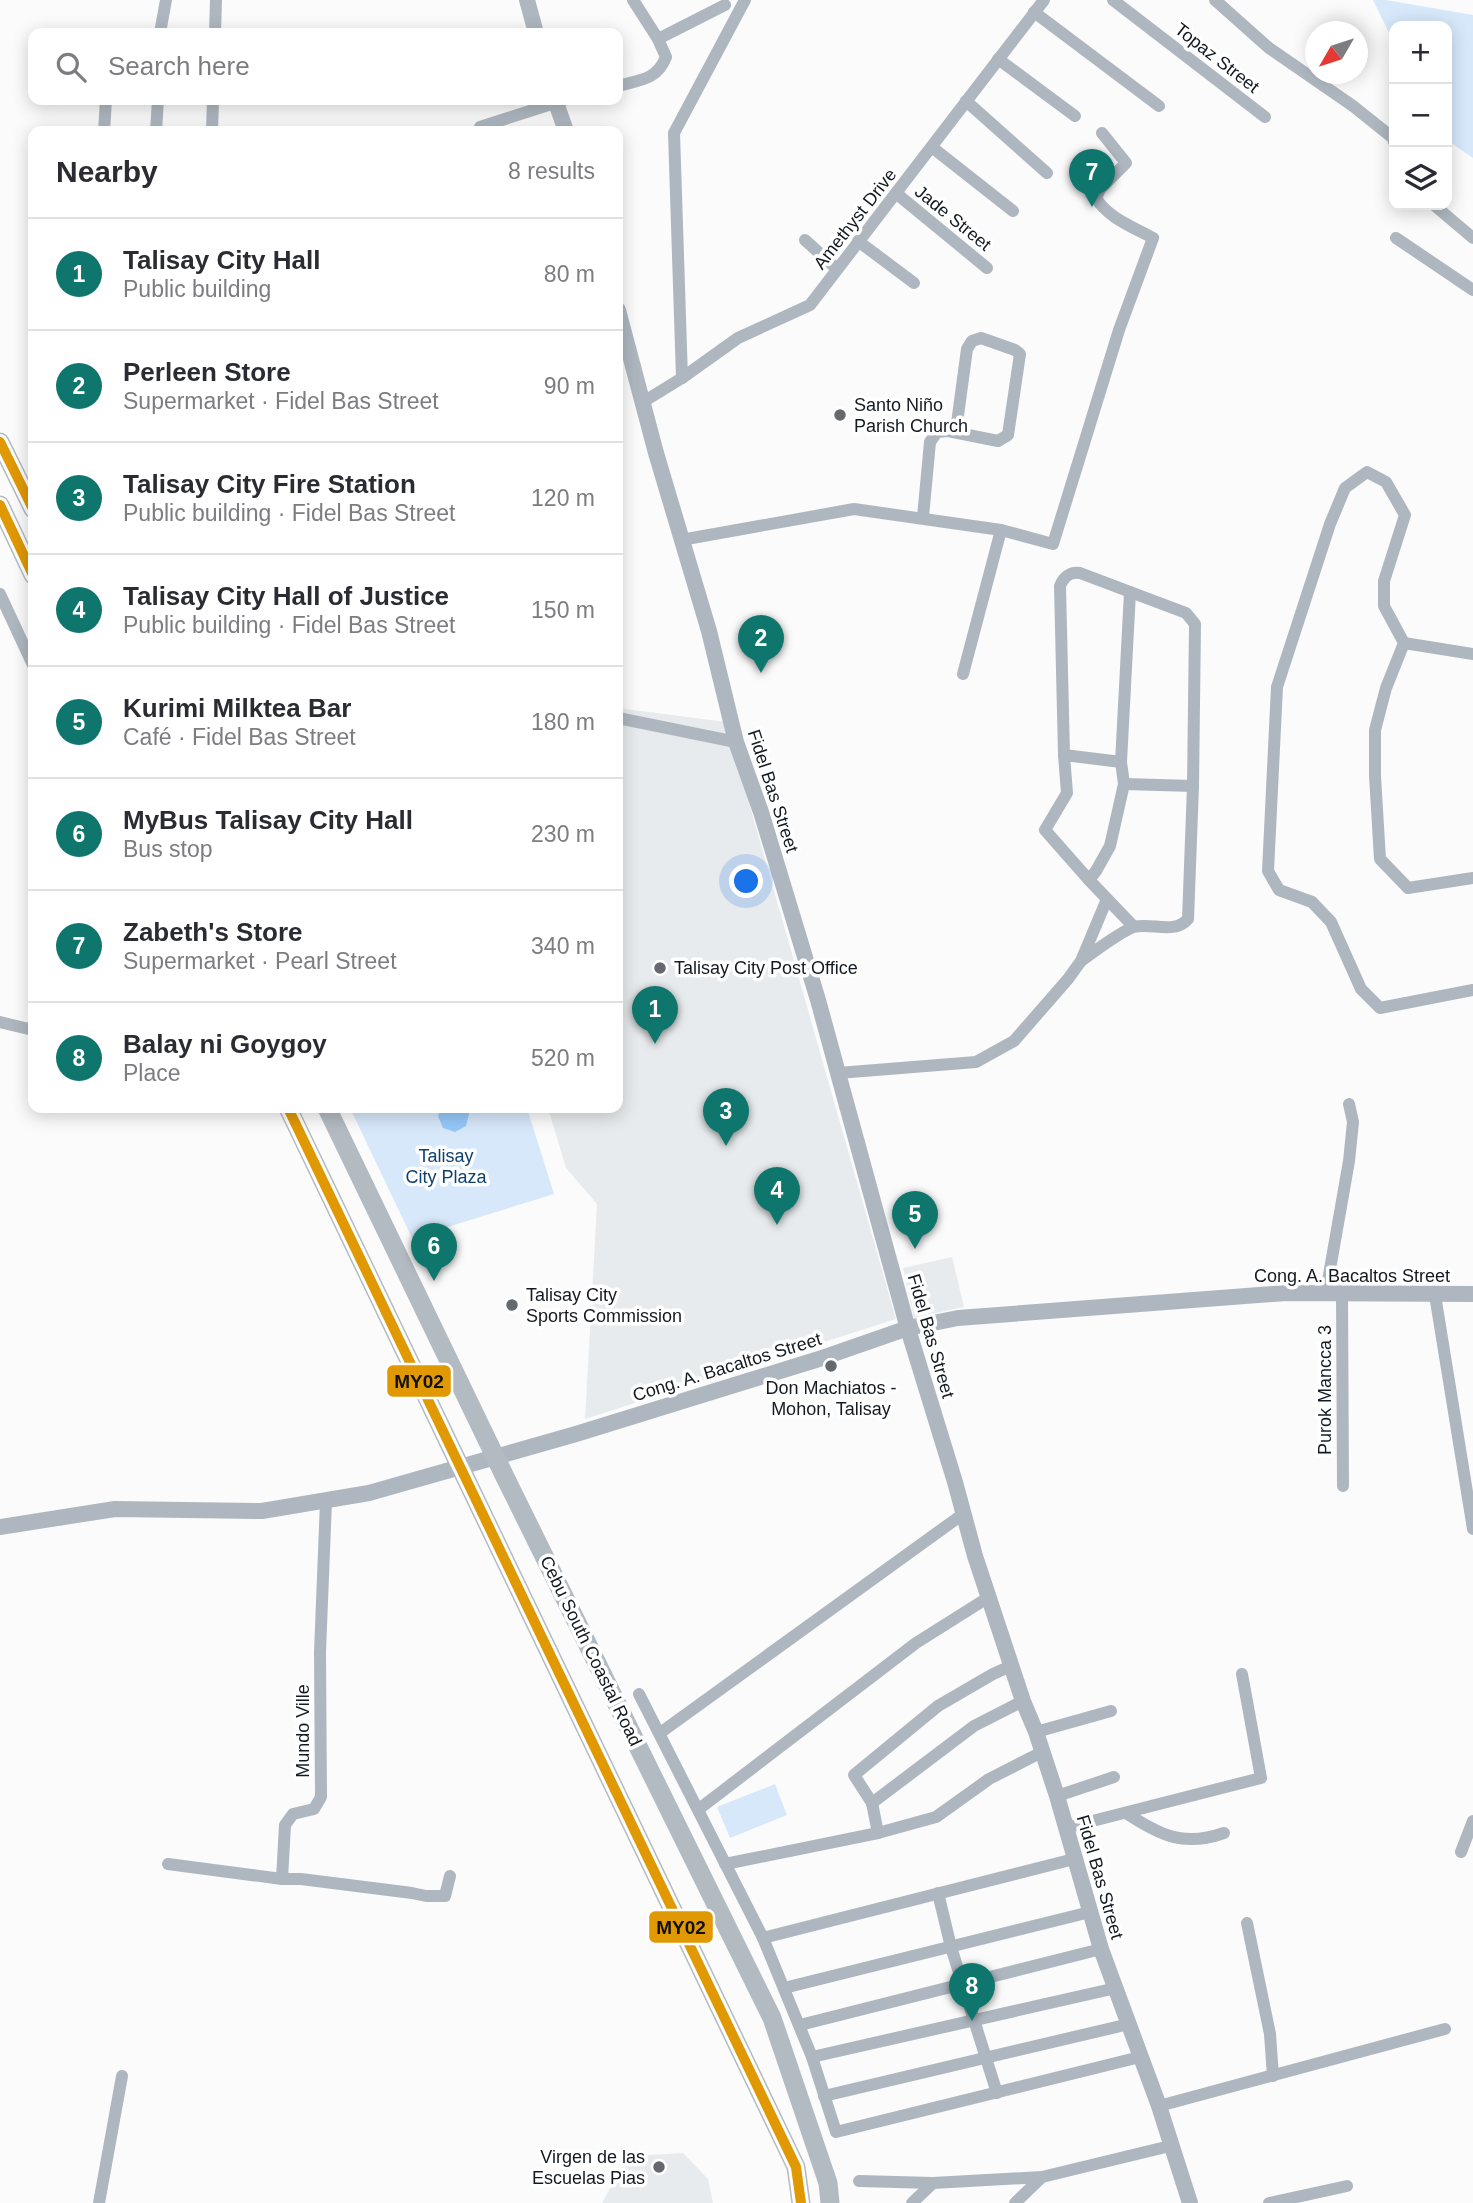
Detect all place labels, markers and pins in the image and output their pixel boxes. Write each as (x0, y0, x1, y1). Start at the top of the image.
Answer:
pin: 7 (1069, 149, 1115, 207)
place label: Santo Niño Parish Church (854, 395, 968, 436)
marker: Santo Niño Parish Church (832, 407, 848, 423)
pin: 2 (738, 615, 784, 673)
place label: Talisay City Post Office (674, 958, 858, 978)
marker: Talisay City Post Office (652, 960, 668, 976)
pin: 1 (632, 986, 678, 1044)
pin: 3 (703, 1088, 749, 1146)
pin: 4 (754, 1167, 800, 1225)
pin: 5 (892, 1191, 938, 1249)
pin: 6 (411, 1223, 457, 1281)
place label: Talisay City Sports Commission (526, 1285, 682, 1326)
marker: Talisay City Sports Commission (504, 1297, 520, 1313)
marker: Don Machiatos - Mohon, Talisay (823, 1358, 839, 1374)
place label: Don Machiatos - Mohon, Talisay (765, 1378, 897, 1419)
pin: 8 (949, 1963, 995, 2021)
place label: Virgen de las Escuelas Pias (532, 2147, 645, 2188)
marker: Virgen de las Escuelas Pias (651, 2159, 667, 2175)

